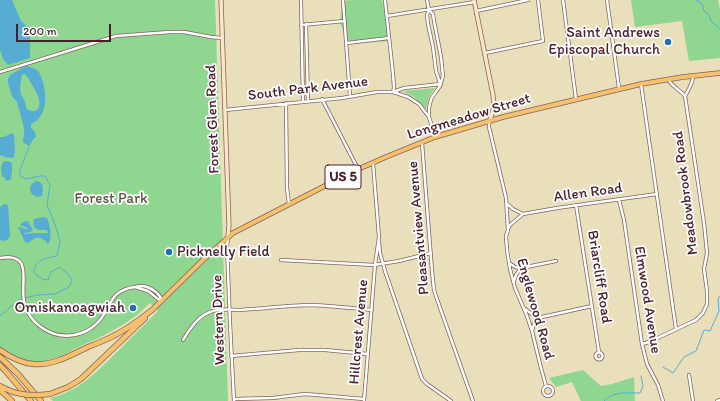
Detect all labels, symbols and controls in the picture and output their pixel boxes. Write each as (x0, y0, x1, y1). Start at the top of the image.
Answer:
scale bar (18, 16, 113, 42)
text: 200 m (23, 24, 57, 38)
place label: Saint Andrews Episcopal Church (549, 24, 660, 59)
marker: Saint Andrews Episcopal Church (663, 37, 673, 47)
street label: Forest Glen Road (202, 64, 224, 174)
street label: South Park Avenue (247, 73, 369, 105)
street label: Longmeadow Street (405, 90, 533, 144)
street label: Meadowbrook Road (669, 130, 703, 256)
street label: Pleasantview Avenue (404, 160, 434, 296)
road number: US 5 (325, 165, 361, 189)
street label: Allen Road (552, 179, 624, 207)
park label: Forest Park (74, 190, 148, 208)
street label: Briarcliff Road (583, 229, 615, 325)
place label: Picknelly Field (177, 243, 270, 261)
street label: Elmwood Avenue (630, 245, 664, 355)
marker: Picknelly Field (164, 247, 174, 257)
street label: Englewood Road (512, 256, 558, 362)
street label: Western Drive (208, 274, 230, 366)
street label: Hillcrest Avenue (345, 279, 373, 385)
place label: Omiskanoagwiah (14, 299, 125, 317)
marker: Omiskanoagwiah (128, 303, 138, 313)

